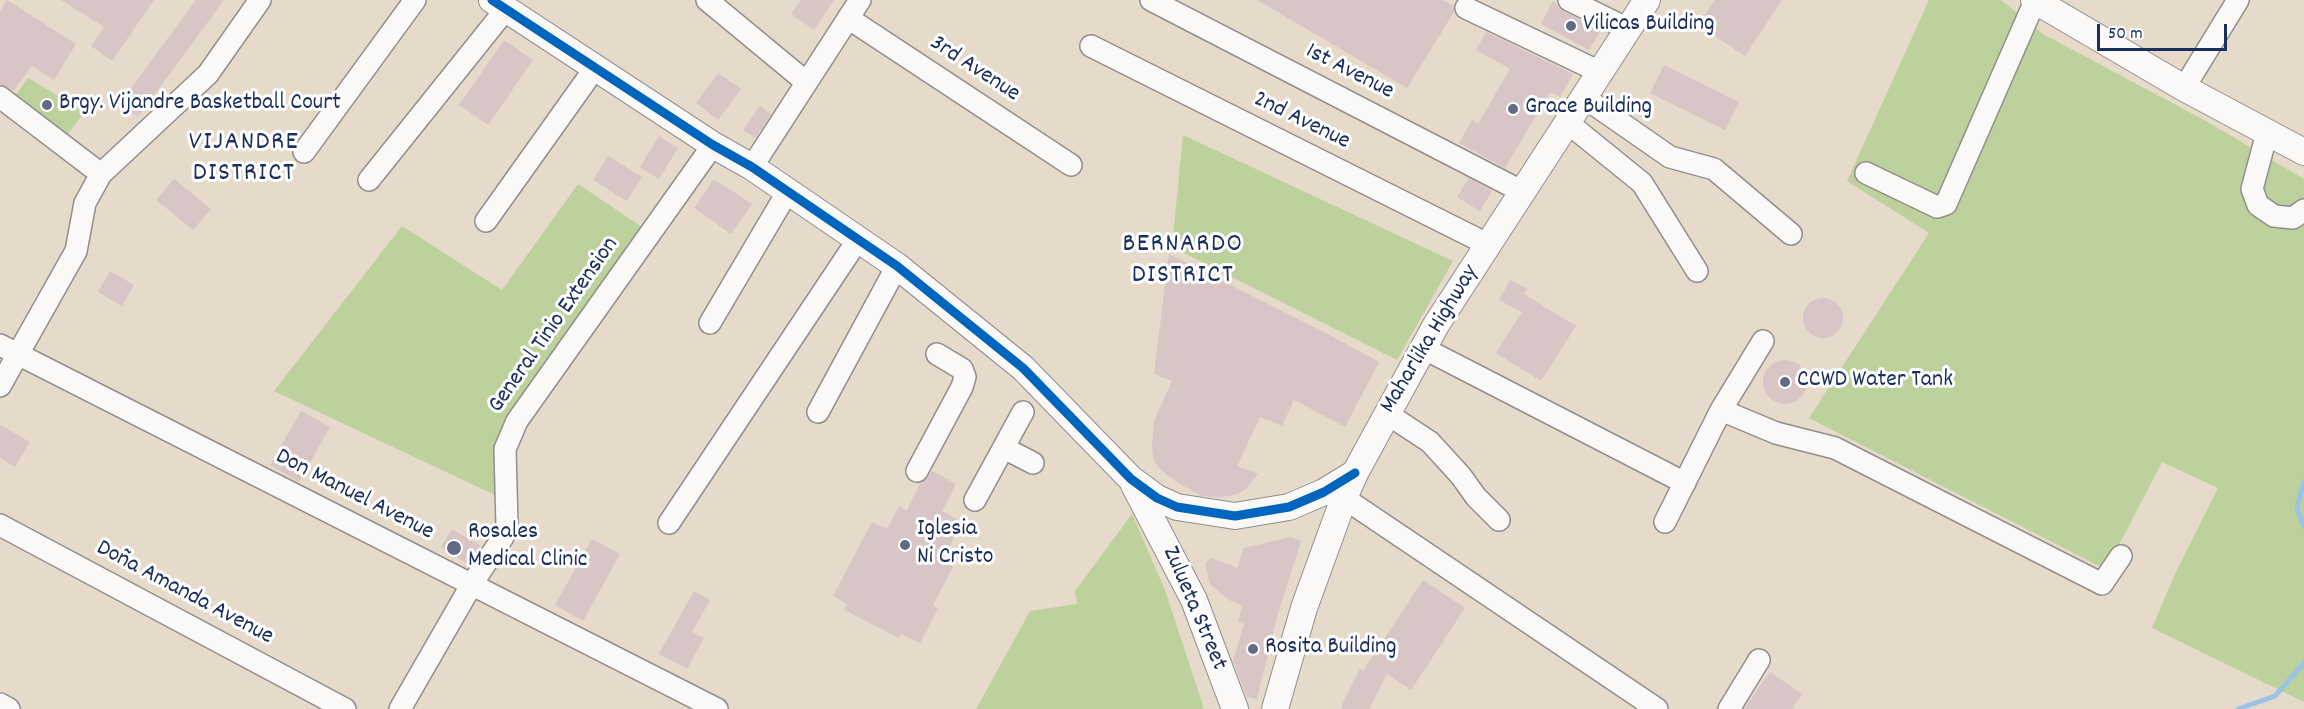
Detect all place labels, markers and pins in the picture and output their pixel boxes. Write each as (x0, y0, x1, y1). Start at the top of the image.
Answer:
place label: Vilicas Building (1583, 12, 1715, 40)
marker: Vilicas Building (1564, 19, 1578, 33)
place label: Brgy. Vijandre Basketball Court (59, 91, 341, 119)
place label: Grace Building (1525, 95, 1652, 123)
marker: Brgy. Vijandre Basketball Court (40, 98, 54, 112)
marker: Grace Building (1506, 102, 1520, 116)
place label: CCWD Water Tank (1797, 368, 1953, 396)
marker: CCWD Water Tank (1778, 375, 1792, 389)
place label: Iglesia Ni Cristo (917, 517, 994, 573)
place label: Rosales Medical Clinic (468, 520, 587, 576)
marker: Iglesia Ni Cristo (898, 538, 912, 552)
marker: Rosales Medical Clinic (445, 539, 463, 557)
place label: Rosita Building (1265, 635, 1397, 663)
marker: Rosita Building (1246, 642, 1260, 656)

